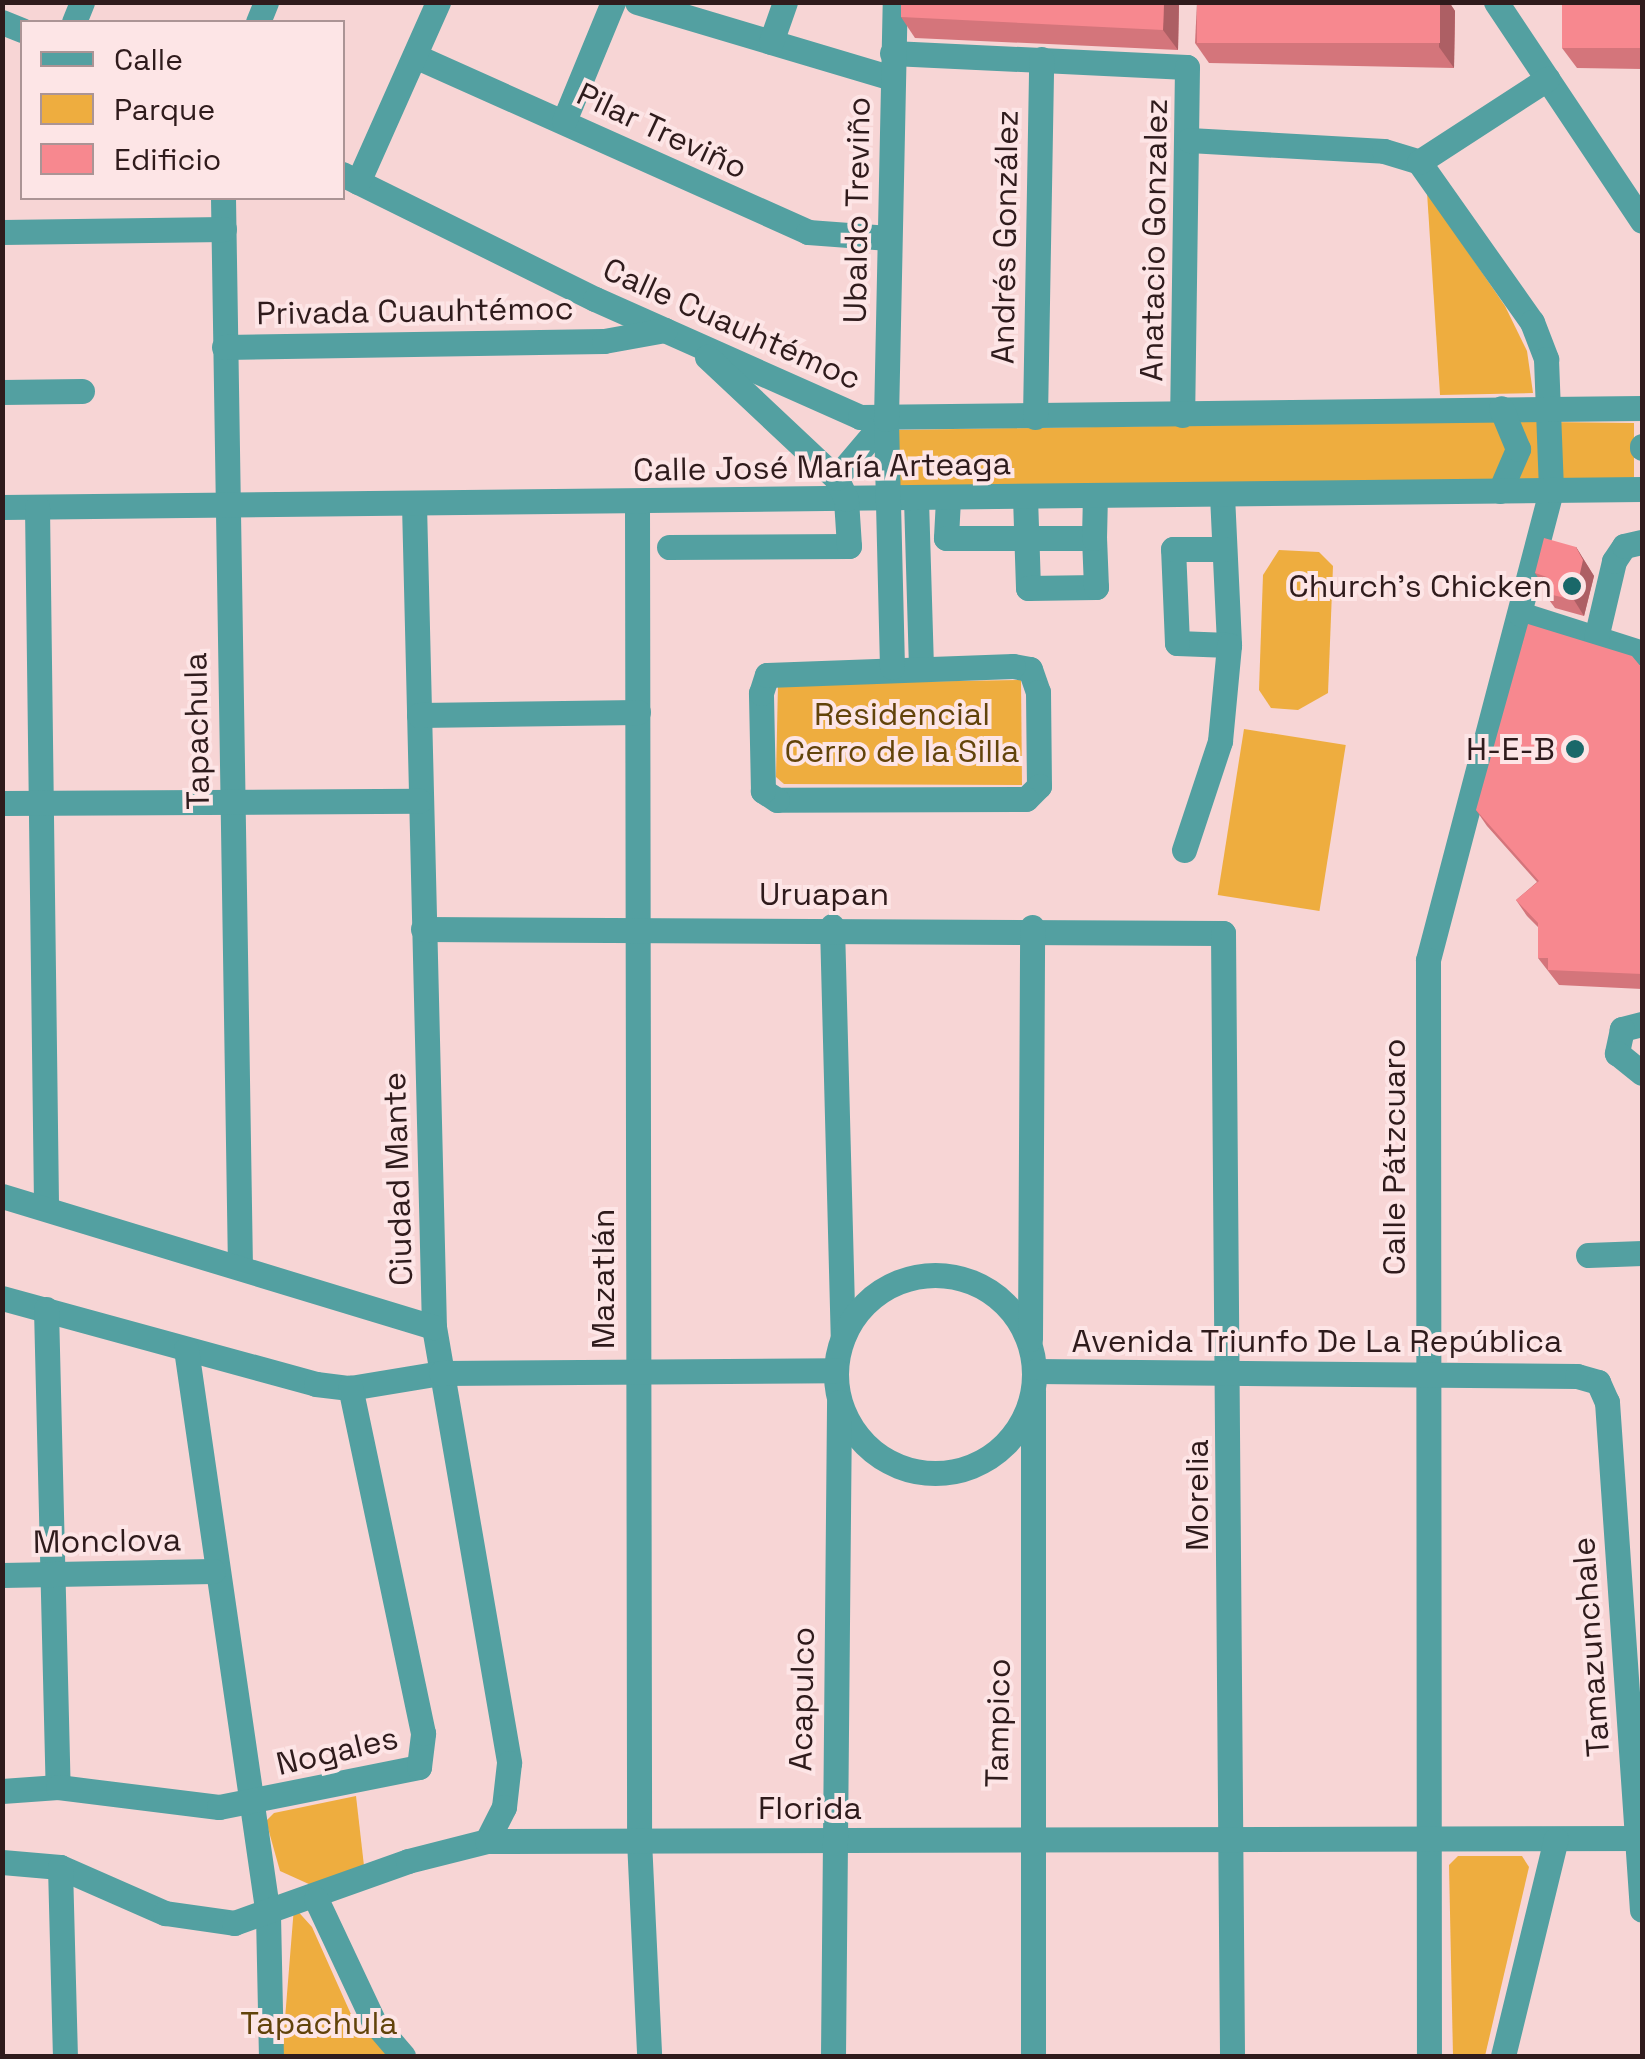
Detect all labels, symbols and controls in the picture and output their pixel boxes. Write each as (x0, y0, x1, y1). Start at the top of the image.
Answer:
legend (20, 20, 345, 200)
text: Calle (114, 40, 183, 79)
street label: Pilar Treviño (570, 75, 754, 187)
text: Parque (114, 90, 215, 129)
street label: Ubaldo Treviño (836, 96, 878, 324)
street label: Anatacio Gonzalez (1132, 98, 1176, 382)
street label: Andrés González (984, 110, 1026, 364)
text: Edificio (114, 140, 221, 179)
street label: Calle Cuauhtémoc (597, 250, 867, 398)
street label: Privada Cuauhtémoc (256, 289, 574, 333)
street label: Calle José María Arteaga (632, 444, 1012, 490)
place label: Church's Chicken (1288, 567, 1552, 605)
marker: Church's Chicken (1561, 575, 1583, 597)
street label: Tapachula (176, 652, 218, 810)
park label: Residencial Cerro de la Silla (785, 696, 1019, 771)
place label: H-E-B (1466, 730, 1555, 768)
marker: H-E-B (1564, 738, 1586, 760)
street label: Uruapan (759, 875, 889, 913)
street label: Calle Pátzcuaro (1375, 1038, 1413, 1276)
street label: Ciudad Mante (375, 1072, 421, 1286)
street label: Mazatlán (584, 1209, 622, 1349)
street label: Avenida Triunfo De La República (1071, 1322, 1563, 1360)
street label: Morelia (1178, 1439, 1216, 1551)
street label: Monclova (33, 1521, 181, 1561)
street label: Tamazunchale (1564, 1536, 1618, 1758)
street label: Acapulco (782, 1626, 822, 1772)
street label: Tampico (978, 1658, 1018, 1788)
street label: Nogales (272, 1718, 402, 1784)
street label: Florida (758, 1789, 862, 1827)
park label: Tapachula (240, 2004, 398, 2042)

